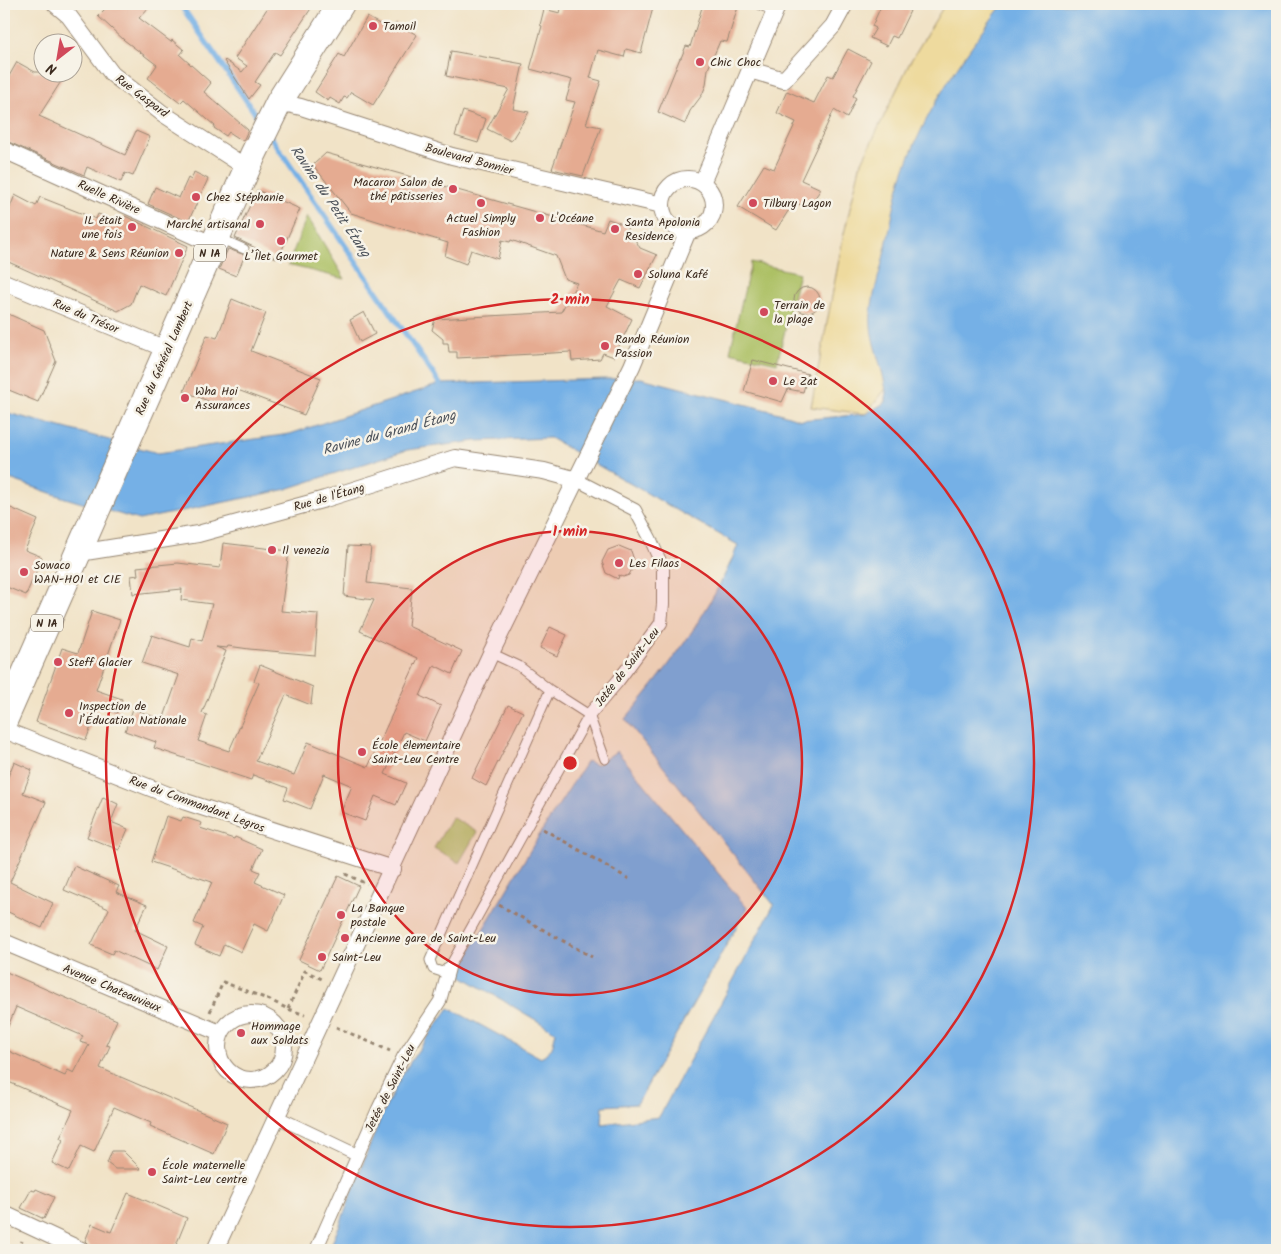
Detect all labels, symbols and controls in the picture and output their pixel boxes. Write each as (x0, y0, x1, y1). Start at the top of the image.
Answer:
place label: Tamoil (383, 17, 416, 36)
marker: Tamoil (367, 20, 379, 32)
north arrow (32, 32, 82, 82)
place label: Chic Choc (710, 53, 761, 72)
text: N (42, 56, 61, 80)
marker: Chic Choc (694, 56, 706, 68)
street label: Rue Gaspard (111, 70, 173, 123)
street label: Boulevard Bonnier (423, 139, 516, 181)
water label: Ravine du Petit Étang (285, 141, 377, 263)
place label: Macaron Salon de thé pâtisseries (353, 173, 444, 206)
street label: Ruelle Rivière (74, 175, 144, 220)
marker: Macaron Salon de thé pâtisseries (447, 183, 459, 195)
place label: Chez Stéphanie (206, 188, 284, 207)
marker: Chez Stéphanie (190, 191, 202, 203)
place label: Tilbury Lagon (763, 194, 831, 213)
marker: Actuel Simply Fashion (475, 197, 487, 209)
marker: Tilbury Lagon (747, 197, 759, 209)
place label: Actuel Simply Fashion (446, 209, 516, 242)
place label: L'Océane (550, 209, 594, 228)
place label: IL était une fois (82, 211, 122, 244)
marker: L'Océane (534, 212, 546, 224)
place label: Santa Apolonia Residence (625, 213, 701, 246)
place label: Marché artisanal (166, 215, 250, 234)
marker: Marché artisanal (254, 218, 266, 230)
marker: IL était une fois (126, 221, 138, 233)
marker: Santa Apolonia Residence (609, 223, 621, 235)
marker: L’Îlet Gourmet (275, 235, 287, 247)
place label: Nature & Sens Réunion (50, 244, 169, 263)
road number: N 1A (194, 244, 226, 262)
marker: Nature & Sens Réunion (173, 247, 185, 259)
place label: L’Îlet Gourmet (244, 247, 318, 266)
place label: Soluna Kafé (648, 265, 709, 284)
marker: Soluna Kafé (632, 268, 644, 280)
text: 2 min (550, 288, 590, 312)
street label: Rue du Trésor (50, 294, 123, 339)
place label: Terrain de la plage (774, 296, 825, 329)
street label: Rue du Général Lambert (131, 298, 198, 418)
marker: Terrain de la plage (758, 306, 770, 318)
place label: Rando Réunion Passion (615, 330, 689, 363)
marker: Rando Réunion Passion (599, 340, 611, 352)
place label: Le Zat (783, 372, 818, 391)
marker: Le Zat (767, 375, 779, 387)
place label: Wha Hoi Assurances (195, 382, 250, 415)
marker: Wha Hoi Assurances (179, 392, 191, 404)
water label: Ravine du Grand Étang (320, 404, 459, 461)
street label: Rue de l'Étang (291, 478, 367, 517)
text: 1 min (553, 520, 587, 544)
place label: Il venezia (282, 541, 330, 560)
marker: Il venezia (266, 544, 278, 556)
place label: Les Filaos (629, 554, 679, 573)
place label: Sowaco WAN-HOI et CIE (34, 556, 122, 589)
marker: Les Filaos (613, 557, 625, 569)
marker: Sowaco WAN-HOI et CIE (18, 566, 30, 578)
road number: N 1A (31, 614, 63, 632)
street label: Jetée de Saint-Leu (590, 623, 665, 711)
place label: Steff Glacier (68, 653, 133, 672)
marker: Steff Glacier (52, 656, 64, 668)
place label: Inspection de l’Éducation Nationale (79, 697, 187, 730)
marker: Inspection de l’Éducation Nationale (63, 707, 75, 719)
place label: École élementaire Saint-Leu Centre (372, 736, 461, 769)
marker: École élementaire Saint-Leu Centre (356, 746, 368, 758)
centre of rings (561, 754, 579, 772)
street label: Rue du Commandant Legros (126, 771, 267, 838)
place label: La Banque postale (350, 899, 405, 932)
marker: La Banque postale (335, 909, 347, 921)
place label: Ancienne gare de Saint-Leu (355, 929, 496, 948)
marker: Ancienne gare de Saint-Leu (339, 932, 351, 944)
place label: Saint-Leu (332, 948, 381, 967)
marker: Saint-Leu (316, 951, 328, 963)
street label: Avenue Chateauvieux (60, 959, 165, 1018)
place label: Hommage aux Soldats (251, 1017, 308, 1050)
marker: Hommage aux Soldats (235, 1027, 247, 1039)
street label: Jetée de Saint-Leu (360, 1041, 421, 1136)
place label: École maternelle Saint-Leu centre (162, 1156, 248, 1189)
marker: École maternelle Saint-Leu centre (146, 1166, 158, 1178)

